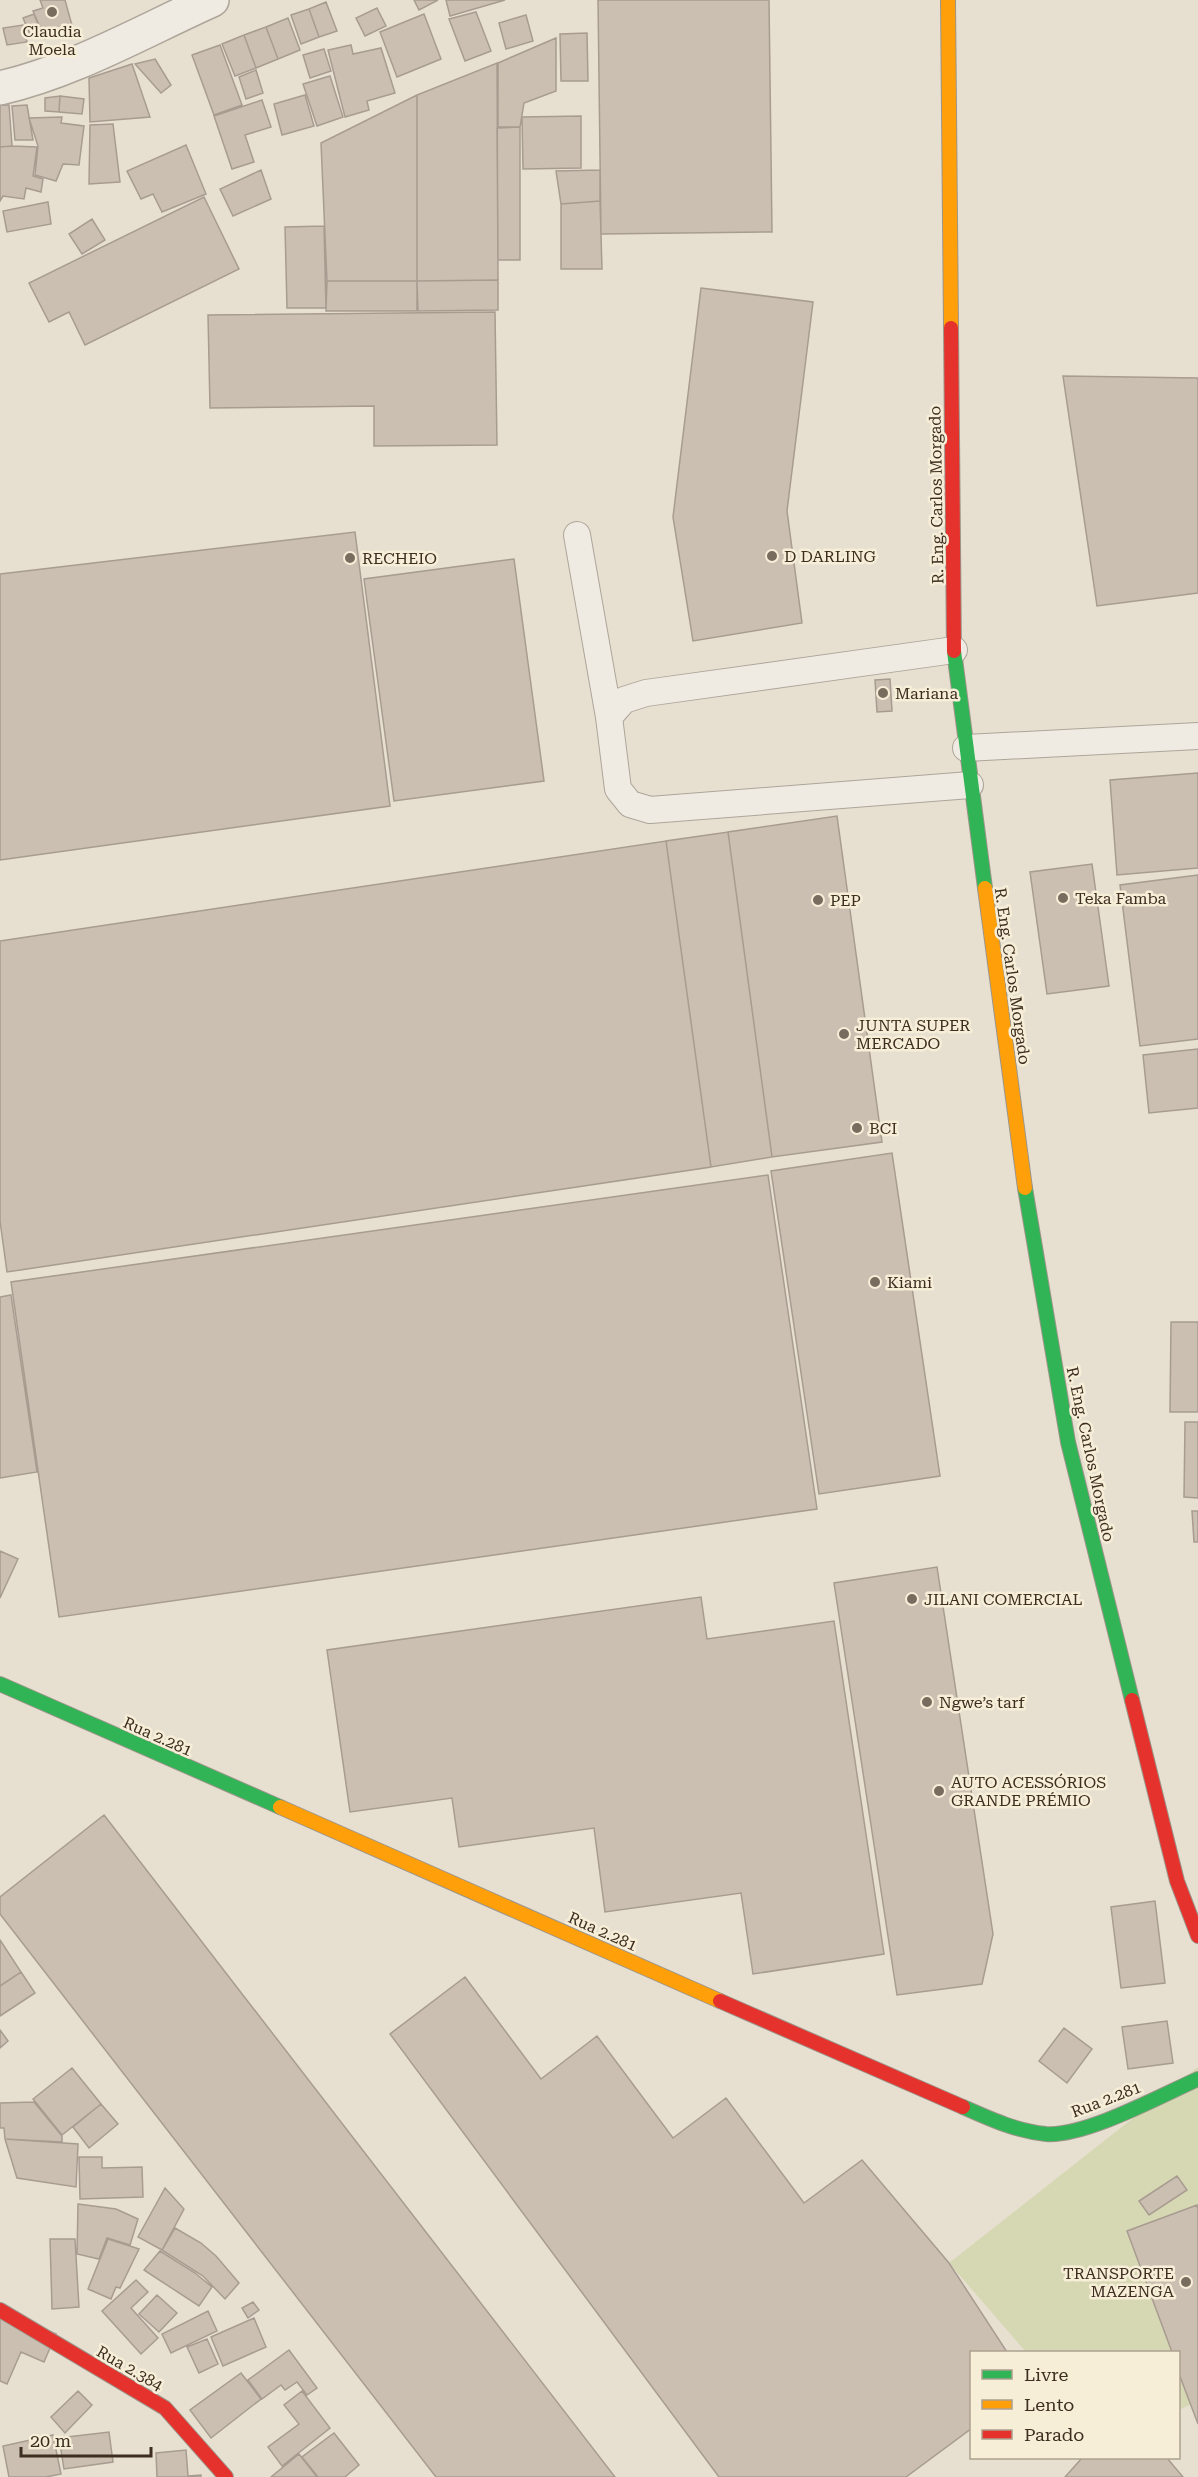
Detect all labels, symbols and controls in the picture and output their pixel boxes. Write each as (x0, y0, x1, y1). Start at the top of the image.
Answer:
marker: Claudia Moela (45, 5, 59, 19)
place label: Claudia Moela (22, 22, 82, 59)
street label: R. Eng. Carlos Morgado (925, 405, 948, 584)
place label: D DARLING (784, 547, 876, 566)
place label: RECHEIO (362, 549, 437, 568)
marker: D DARLING (765, 549, 779, 563)
marker: RECHEIO (343, 551, 357, 565)
place label: Mariana (895, 684, 958, 703)
marker: Mariana (876, 686, 890, 700)
street label: R. Eng. Carlos Morgado (991, 886, 1034, 1066)
place label: Teka Famba (1075, 889, 1167, 908)
place label: PEP (830, 891, 861, 910)
marker: Teka Famba (1056, 891, 1070, 905)
marker: PEP (811, 893, 825, 907)
place label: JUNTA SUPER MERCADO (856, 1016, 970, 1053)
marker: JUNTA SUPER MERCADO (837, 1027, 851, 1041)
place label: BCI (869, 1119, 897, 1138)
marker: BCI (850, 1121, 864, 1135)
place label: Kiami (887, 1273, 932, 1292)
marker: Kiami (868, 1275, 882, 1289)
street label: R. Eng. Carlos Morgado (1063, 1365, 1118, 1544)
place label: JILANI COMERCIAL (924, 1590, 1082, 1609)
marker: JILANI COMERCIAL (905, 1592, 919, 1606)
place label: Ngwe’s tarf (939, 1693, 1025, 1712)
marker: Ngwe’s tarf (920, 1695, 934, 1709)
street label: Rua 2.281 (120, 1713, 195, 1760)
place label: AUTO ACESSÓRIOS GRANDE PRÉMIO (951, 1773, 1106, 1810)
marker: AUTO ACESSÓRIOS GRANDE PRÉMIO (932, 1784, 946, 1798)
street label: Rua 2.281 (565, 1908, 640, 1955)
street label: Rua 2.281 (1068, 2077, 1144, 2122)
place label: TRANSPORTE MAZENGA (1063, 2264, 1175, 2301)
marker: TRANSPORTE MAZENGA (1179, 2275, 1193, 2289)
street label: Rua 2.384 (93, 2342, 166, 2395)
legend (970, 2351, 1180, 2459)
text: Livre (1024, 2364, 1069, 2385)
text: Lento (1024, 2394, 1074, 2415)
scale bar (21, 2420, 152, 2458)
text: Parado (1024, 2424, 1084, 2445)
text: 20 m (30, 2430, 71, 2451)

